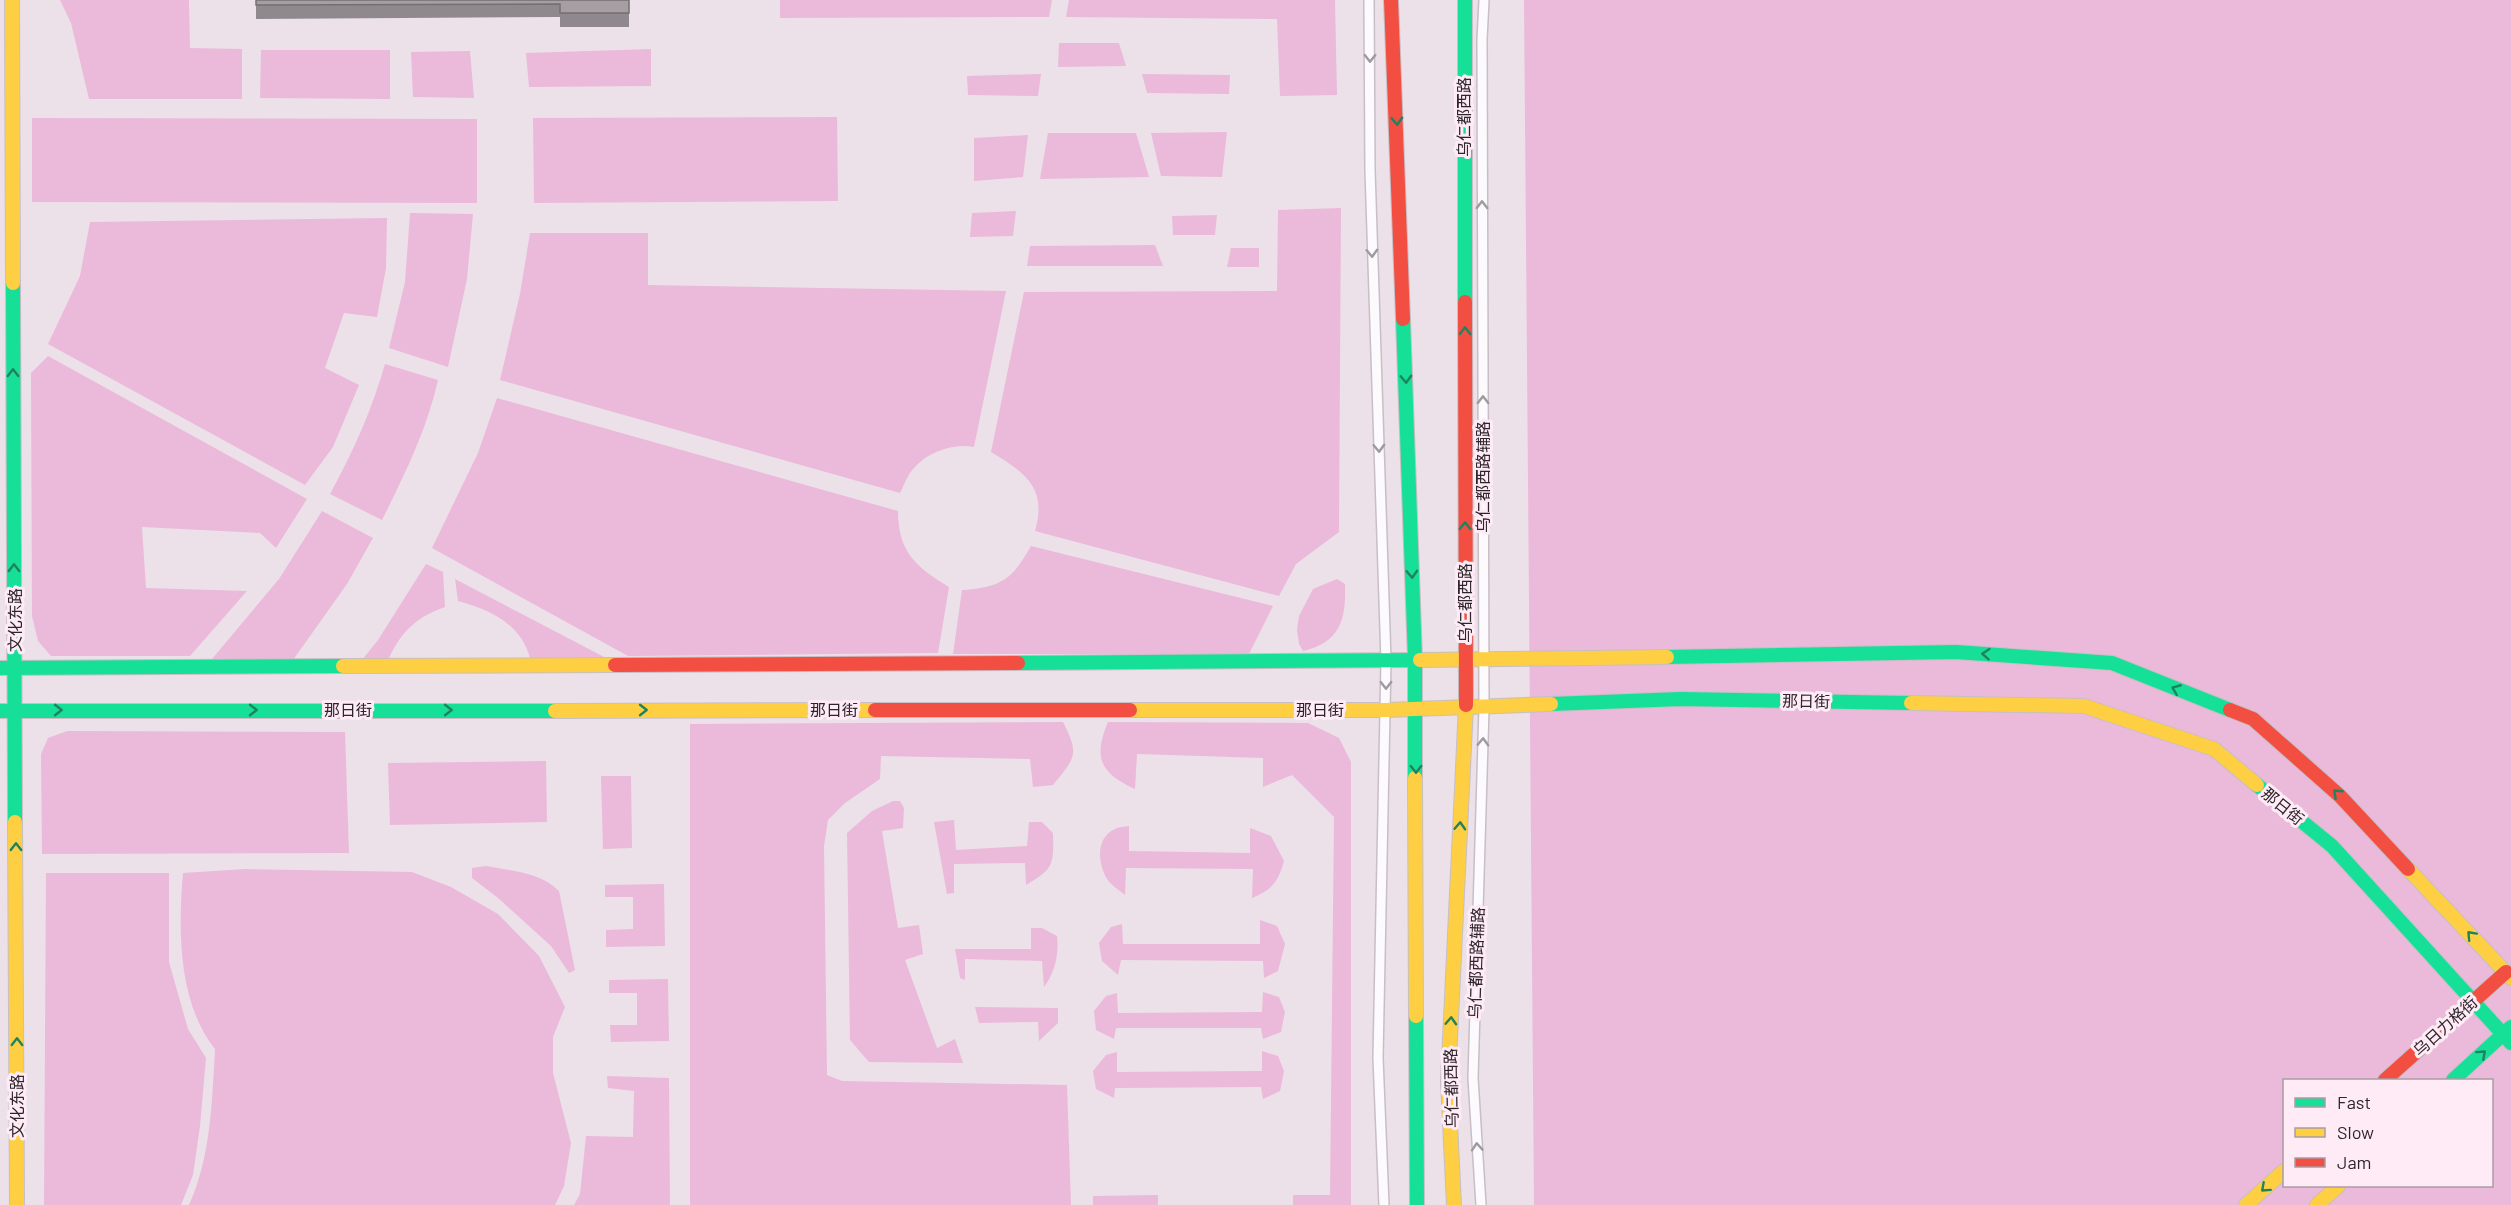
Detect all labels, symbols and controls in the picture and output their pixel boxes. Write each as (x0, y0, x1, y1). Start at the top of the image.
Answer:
one-way arrow (1364, 54, 1376, 63)
street label: 乌仁都西路 (1454, 77, 1473, 157)
one-way arrow (1390, 117, 1403, 126)
one-way arrow (1476, 200, 1488, 209)
one-way arrow (1366, 249, 1379, 258)
one-way arrow (1459, 327, 1471, 336)
one-way arrow (7, 368, 19, 377)
one-way arrow (1399, 375, 1412, 384)
one-way arrow (1477, 395, 1489, 404)
street label: 乌仁都西路辅路 (1473, 421, 1492, 533)
one-way arrow (1372, 444, 1385, 453)
one-way arrow (1459, 522, 1471, 531)
one-way arrow (8, 563, 20, 572)
street label: 乌仁都西路 (1455, 563, 1474, 643)
one-way arrow (1406, 570, 1419, 579)
street label: 文化东路 (5, 588, 24, 652)
one-way arrow (1982, 648, 1991, 661)
one-way arrow (1380, 681, 1392, 690)
one-way arrow (2171, 684, 2182, 696)
street label: 那日街 (1782, 691, 1830, 710)
street label: 那日街 (324, 700, 372, 719)
street label: 那日街 (810, 700, 858, 719)
street label: 那日街 (1296, 700, 1344, 719)
one-way arrow (54, 704, 63, 716)
one-way arrow (249, 704, 258, 716)
one-way arrow (444, 704, 453, 716)
one-way arrow (639, 704, 648, 716)
one-way arrow (1476, 737, 1489, 746)
one-way arrow (1410, 765, 1422, 774)
street label: 那日街 (2259, 783, 2308, 828)
one-way arrow (2333, 789, 2344, 800)
one-way arrow (1454, 821, 1467, 830)
one-way arrow (10, 842, 22, 851)
street label: 乌仁都西路辅路 (1464, 907, 1487, 1019)
one-way arrow (2467, 931, 2478, 942)
street label: 乌日力格街 (2409, 992, 2481, 1059)
one-way arrow (1445, 1016, 1458, 1025)
one-way arrow (11, 1037, 23, 1046)
street label: 乌仁都西路 (1440, 1048, 1461, 1128)
one-way arrow (2475, 1050, 2486, 1061)
street label: 文化东路 (7, 1074, 26, 1138)
legend (2283, 1079, 2493, 1187)
text: Fast (2337, 1091, 2371, 1113)
text: Slow (2337, 1121, 2374, 1143)
one-way arrow (1471, 1142, 1484, 1151)
text: Jam (2337, 1151, 2371, 1173)
one-way arrow (2262, 1181, 2272, 1192)

